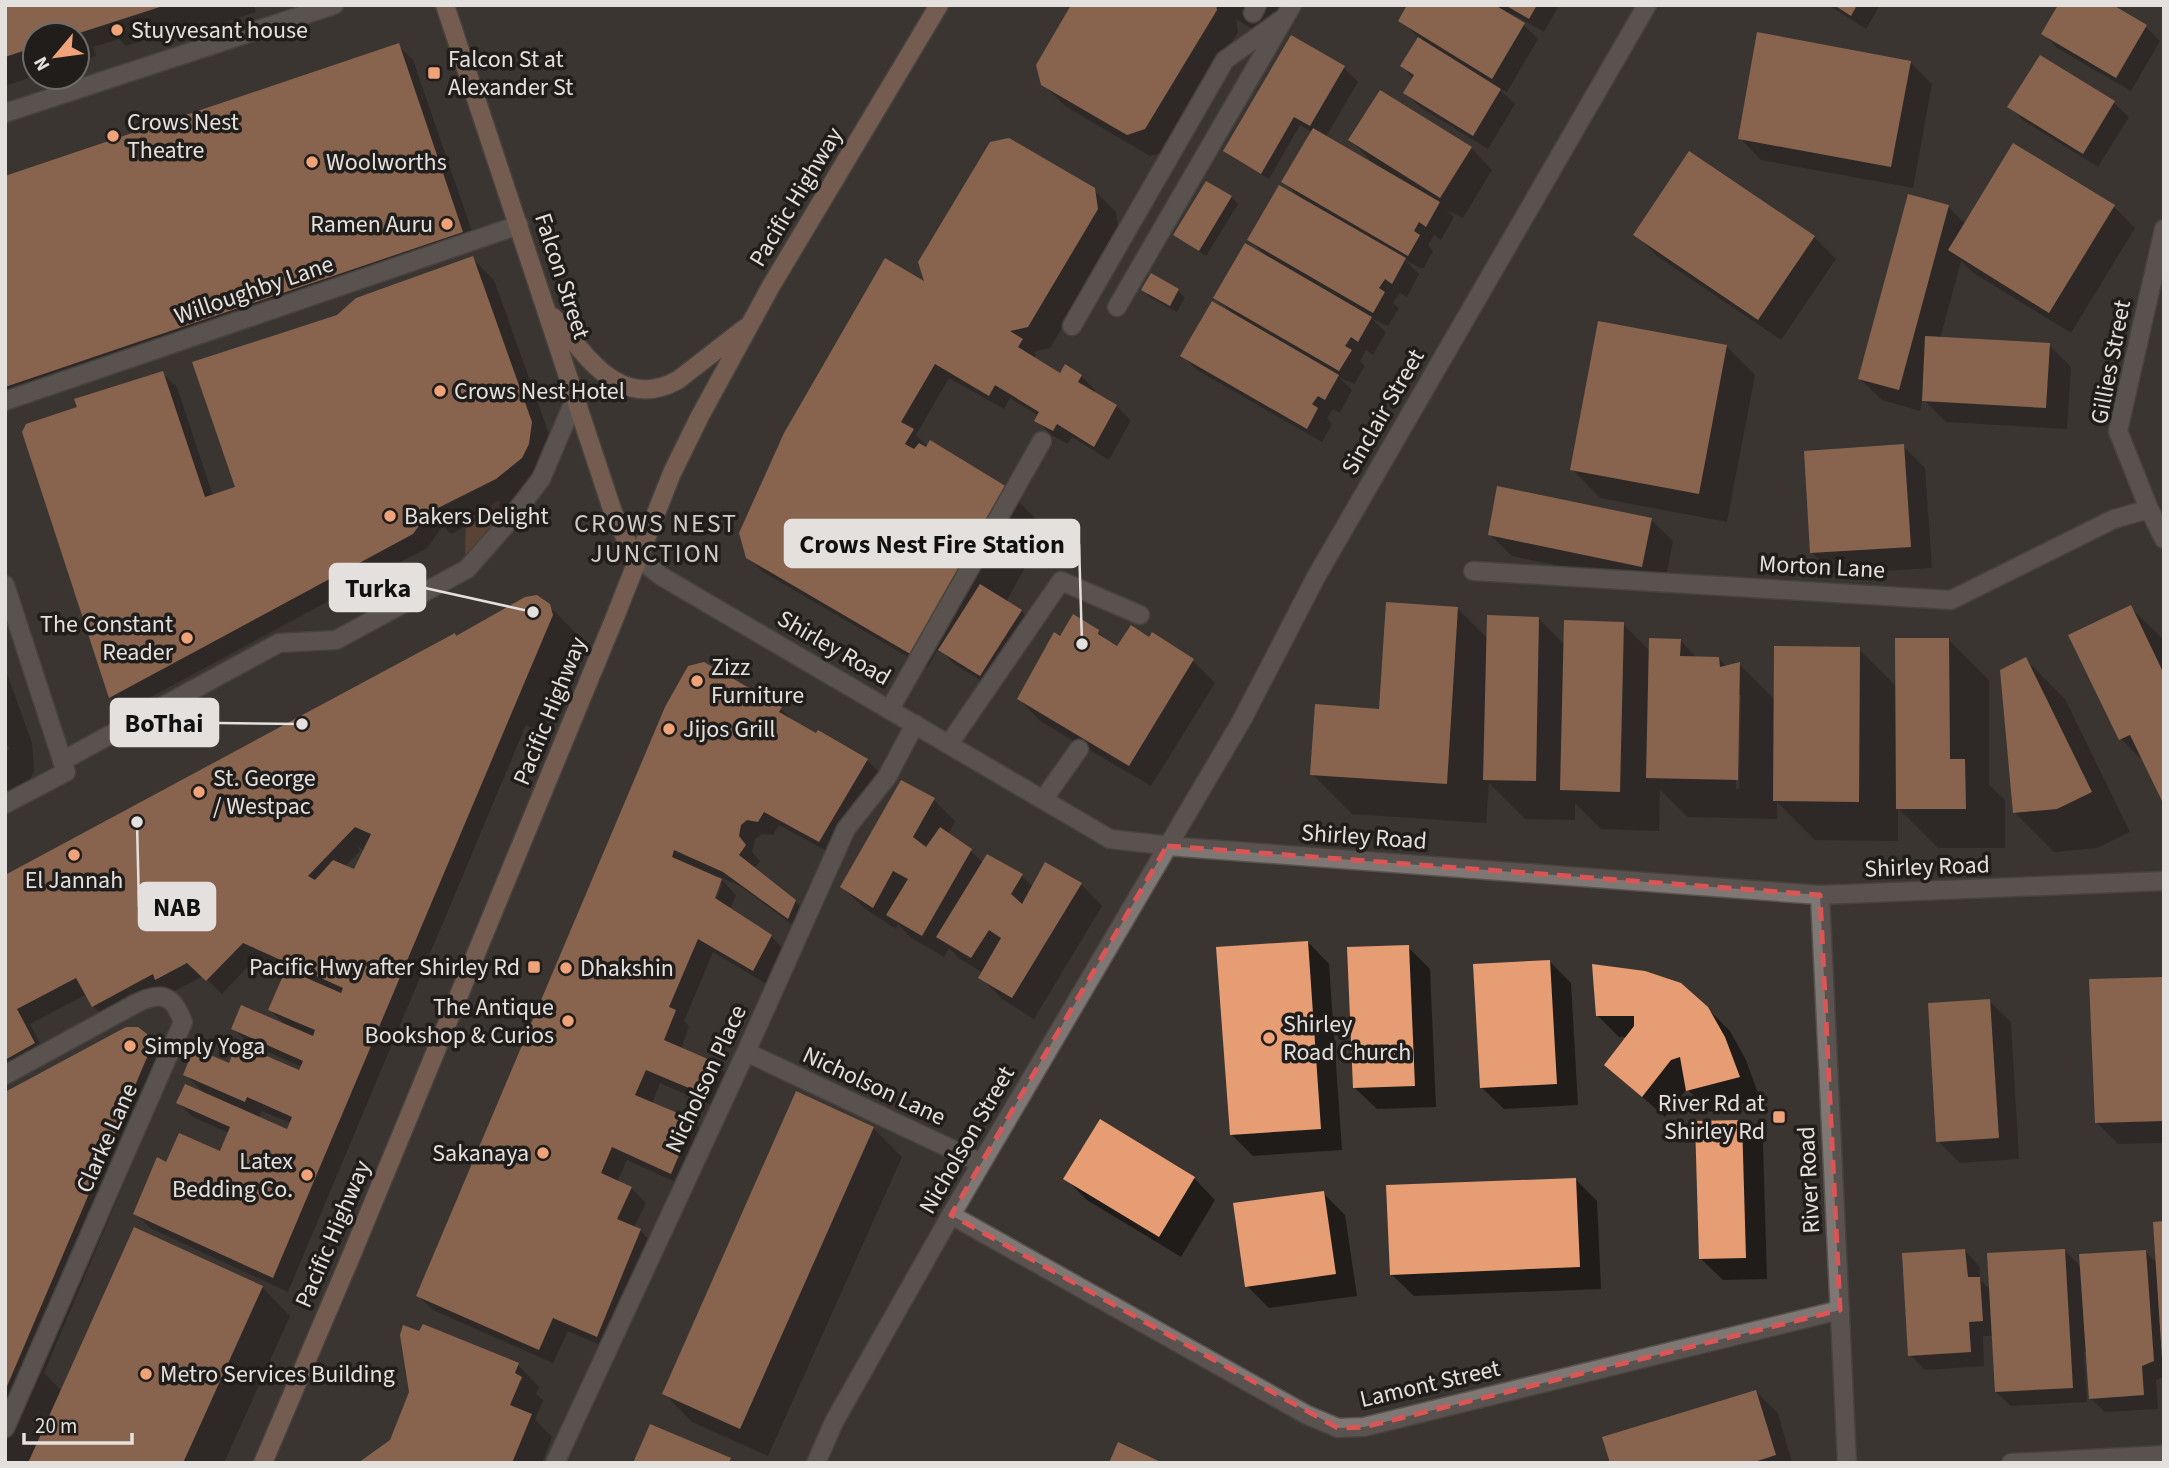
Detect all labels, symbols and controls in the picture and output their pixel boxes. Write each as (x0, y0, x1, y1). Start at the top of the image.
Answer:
place label: Stuyvesant house (131, 13, 308, 48)
north arrow (21, 21, 91, 91)
marker: Stuyvesant house (109, 22, 125, 38)
place label: Falcon St at Alexander St (448, 42, 573, 105)
text: N (28, 51, 57, 76)
marker: Falcon St at Alexander St (426, 65, 442, 81)
place label: Crows Nest Theatre (127, 105, 239, 168)
street label: Pacific Highway (741, 121, 851, 273)
marker: Crows Nest Theatre (105, 128, 121, 144)
place label: Woolworths (326, 145, 447, 180)
marker: Woolworths (304, 154, 320, 170)
place label: Ramen Auru (310, 207, 433, 242)
street label: Falcon Street (525, 208, 599, 344)
marker: Ramen Auru (439, 216, 455, 232)
street label: Willoughby Lane (170, 246, 338, 334)
street label: Gillies Street (2082, 297, 2140, 427)
street label: Sinclair Street (1333, 343, 1433, 481)
place label: Crows Nest Hotel (454, 374, 625, 409)
marker: Crows Nest Hotel (432, 383, 448, 399)
place label: Bakers Delight (404, 499, 549, 534)
district label: CROWS NEST JUNCTION (574, 505, 738, 572)
marker: Bakers Delight (382, 508, 398, 524)
callout: Crows Nest Fire Station (785, 520, 1079, 567)
text: Crows Nest Fire Station (799, 526, 1065, 563)
street label: Morton Lane (1758, 546, 1886, 588)
callout: Turka (330, 564, 425, 611)
text: Turka (345, 570, 411, 607)
street label: Shirley Road (771, 601, 897, 695)
place label: The Constant Reader (40, 607, 174, 670)
marker: The Constant Reader (179, 630, 195, 646)
street label: Pacific Highway (504, 632, 596, 790)
place label: Zizz Furniture (711, 650, 804, 713)
marker: Zizz Furniture (689, 673, 705, 689)
callout: BoThai (111, 699, 218, 746)
text: BoThai (125, 705, 203, 742)
place label: Jijos Grill (683, 712, 775, 747)
marker: Jijos Grill (661, 721, 677, 737)
place label: St. George / Westpac (213, 761, 316, 824)
marker: St. George / Westpac (191, 784, 207, 800)
street label: Shirley Road (1300, 815, 1428, 859)
marker: El Jannah (66, 847, 82, 863)
street label: Shirley Road (1864, 847, 1990, 887)
place label: El Jannah (25, 863, 123, 898)
callout: NAB (139, 883, 215, 930)
text: NAB (153, 889, 201, 926)
place label: Pacific Hwy after Shirley Rd (249, 950, 520, 985)
place label: Dhakshin (580, 951, 674, 986)
marker: Pacific Hwy after Shirley Rd (526, 959, 542, 975)
marker: Dhakshin (558, 960, 574, 976)
place label: The Antique Bookshop & Curios (365, 990, 554, 1053)
street label: Nicholson Place (656, 999, 756, 1159)
place label: Shirley Road Church (1283, 1007, 1411, 1070)
marker: The Antique Bookshop & Curios (560, 1013, 576, 1029)
place label: Simply Yoga (144, 1029, 265, 1064)
marker: Shirley Road Church (1261, 1030, 1277, 1046)
marker: Simply Yoga (122, 1038, 138, 1054)
street label: Nicholson Lane (797, 1038, 951, 1134)
street label: Nicholson Street (910, 1060, 1024, 1220)
street label: Clarke Lane (67, 1077, 147, 1199)
place label: River Rd at Shirley Rd (1658, 1086, 1765, 1149)
marker: River Rd at Shirley Rd (1771, 1109, 1787, 1125)
street label: River Road (1789, 1126, 1829, 1234)
place label: Sakanaya (432, 1136, 529, 1171)
place label: Latex Bedding Co. (172, 1144, 293, 1207)
marker: Sakanaya (535, 1145, 551, 1161)
street label: Pacific Highway (286, 1155, 380, 1313)
marker: Latex Bedding Co. (299, 1167, 315, 1183)
street label: Lamont Street (1356, 1351, 1504, 1417)
place label: Metro Services Building (160, 1357, 395, 1392)
marker: Metro Services Building (138, 1366, 154, 1382)
scale bar (24, 1402, 133, 1446)
text: 20 m (35, 1411, 77, 1441)

